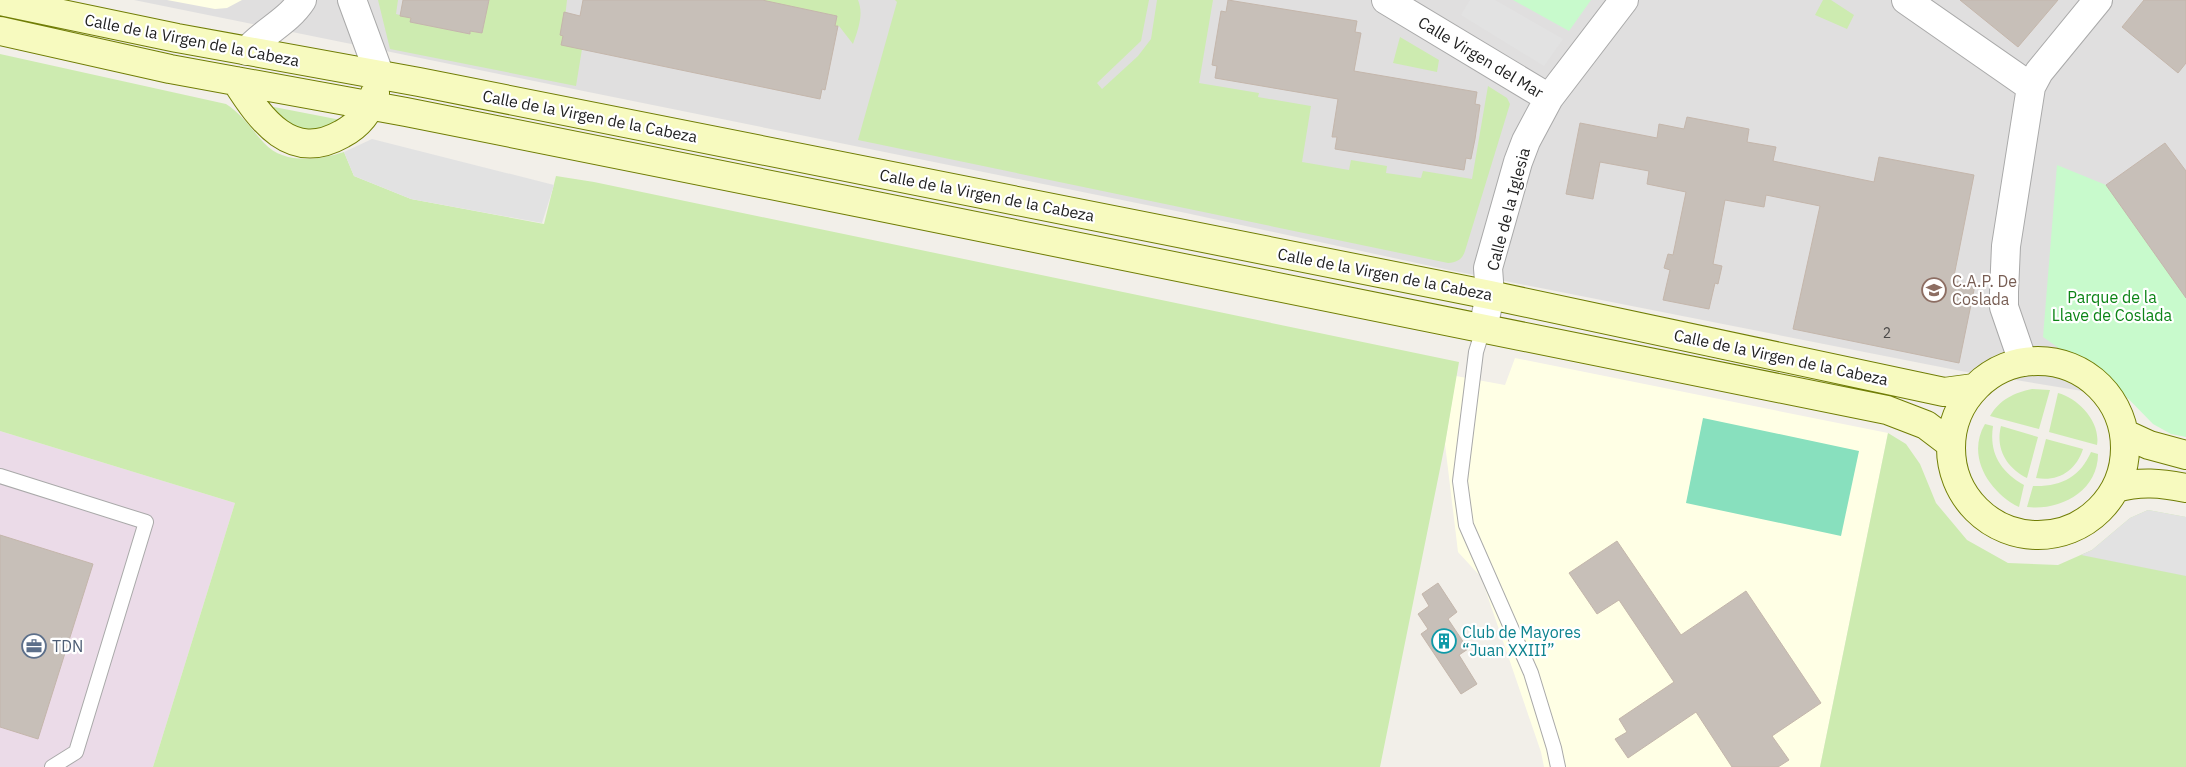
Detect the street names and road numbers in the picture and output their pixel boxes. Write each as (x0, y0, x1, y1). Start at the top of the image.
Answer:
street label: Calle de la Virgen de la Cabeza (83, 9, 302, 71)
street label: Calle Virgen del Mar (1415, 12, 1547, 102)
street label: Calle de la Virgen de la Cabeza (481, 85, 700, 147)
street label: Calle de la Iglesia (1482, 145, 1534, 273)
street label: Calle de la Virgen de la Cabeza (878, 164, 1097, 226)
street label: Calle de la Virgen de la Cabeza (1276, 243, 1495, 305)
street label: Calle de la Virgen de la Cabeza (1672, 325, 1890, 390)

